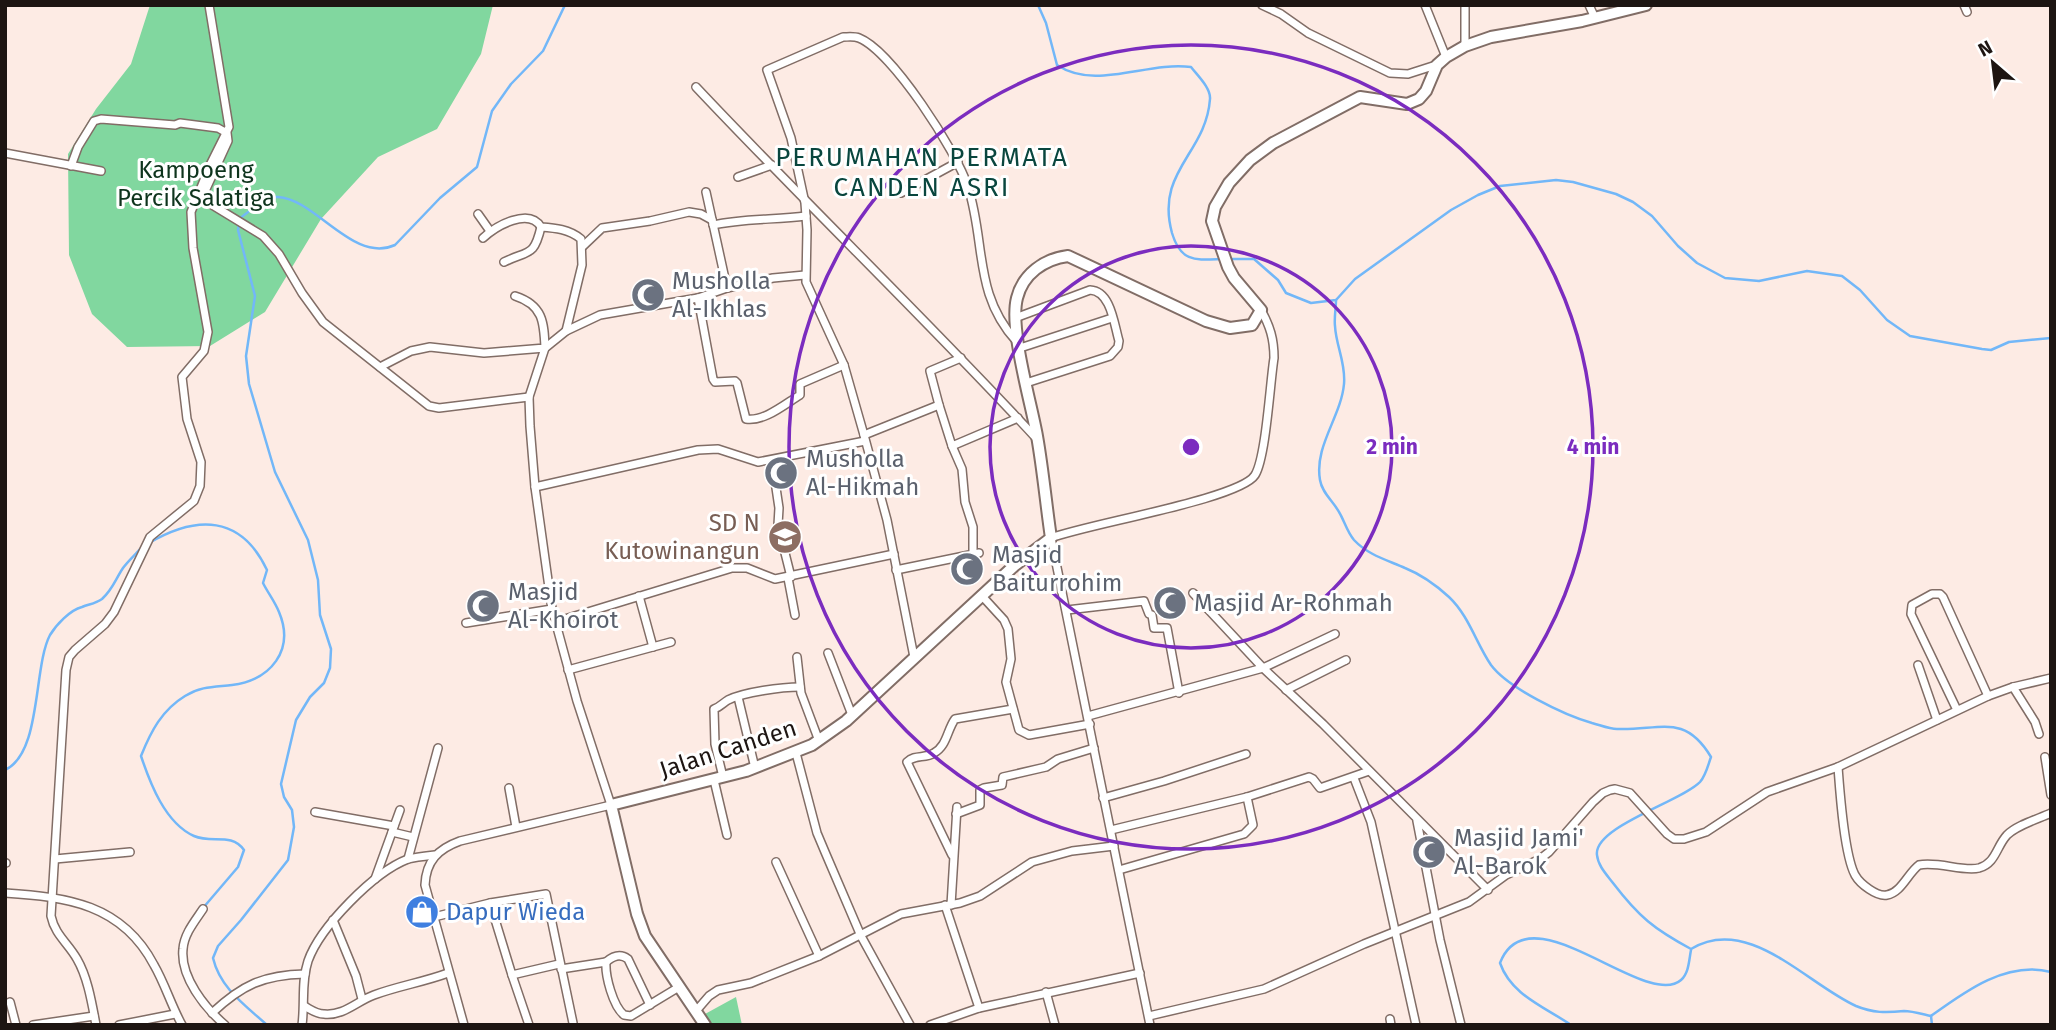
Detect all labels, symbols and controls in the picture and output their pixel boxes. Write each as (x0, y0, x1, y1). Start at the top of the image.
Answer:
north arrow (1958, 28, 2028, 98)
text: N (1974, 35, 1996, 62)
district label: PERUMAHAN PERMATA CANDEN ASRI (775, 142, 1069, 203)
park label: Kampoeng Percik Salatiga (117, 156, 275, 212)
place label: Musholla Al-Ikhlas (672, 267, 771, 323)
mosque icon: Musholla Al-Ikhlas (629, 276, 667, 314)
text: 2 min (1366, 434, 1418, 460)
text: 4 min (1567, 434, 1619, 460)
centre of rings (1179, 435, 1203, 459)
place label: Musholla Al-Hikmah (806, 445, 919, 501)
mosque icon: Musholla Al-Hikmah (762, 454, 800, 492)
place label: SD N Kutowinangun (604, 509, 760, 565)
school or university icon: SD N Kutowinangun (766, 518, 804, 556)
place label: Masjid Baiturrohim (992, 541, 1122, 597)
mosque icon: Masjid Baiturrohim (948, 550, 986, 588)
place label: Masjid Al-Khoirot (508, 578, 619, 634)
mosque icon: Masjid Ar-Rohmah (1151, 584, 1189, 622)
mosque icon: Masjid Al-Khoirot (464, 587, 502, 625)
place label: Masjid Ar-Rohmah (1194, 589, 1393, 617)
street label: Jalan Canden (656, 714, 800, 784)
place label: Masjid Jami' Al-Barok (1454, 824, 1584, 880)
mosque icon: Masjid Jami' Al-Barok (1410, 833, 1448, 871)
shop icon: Dapur Wieda (403, 893, 441, 931)
place label: Dapur Wieda (446, 898, 585, 926)

